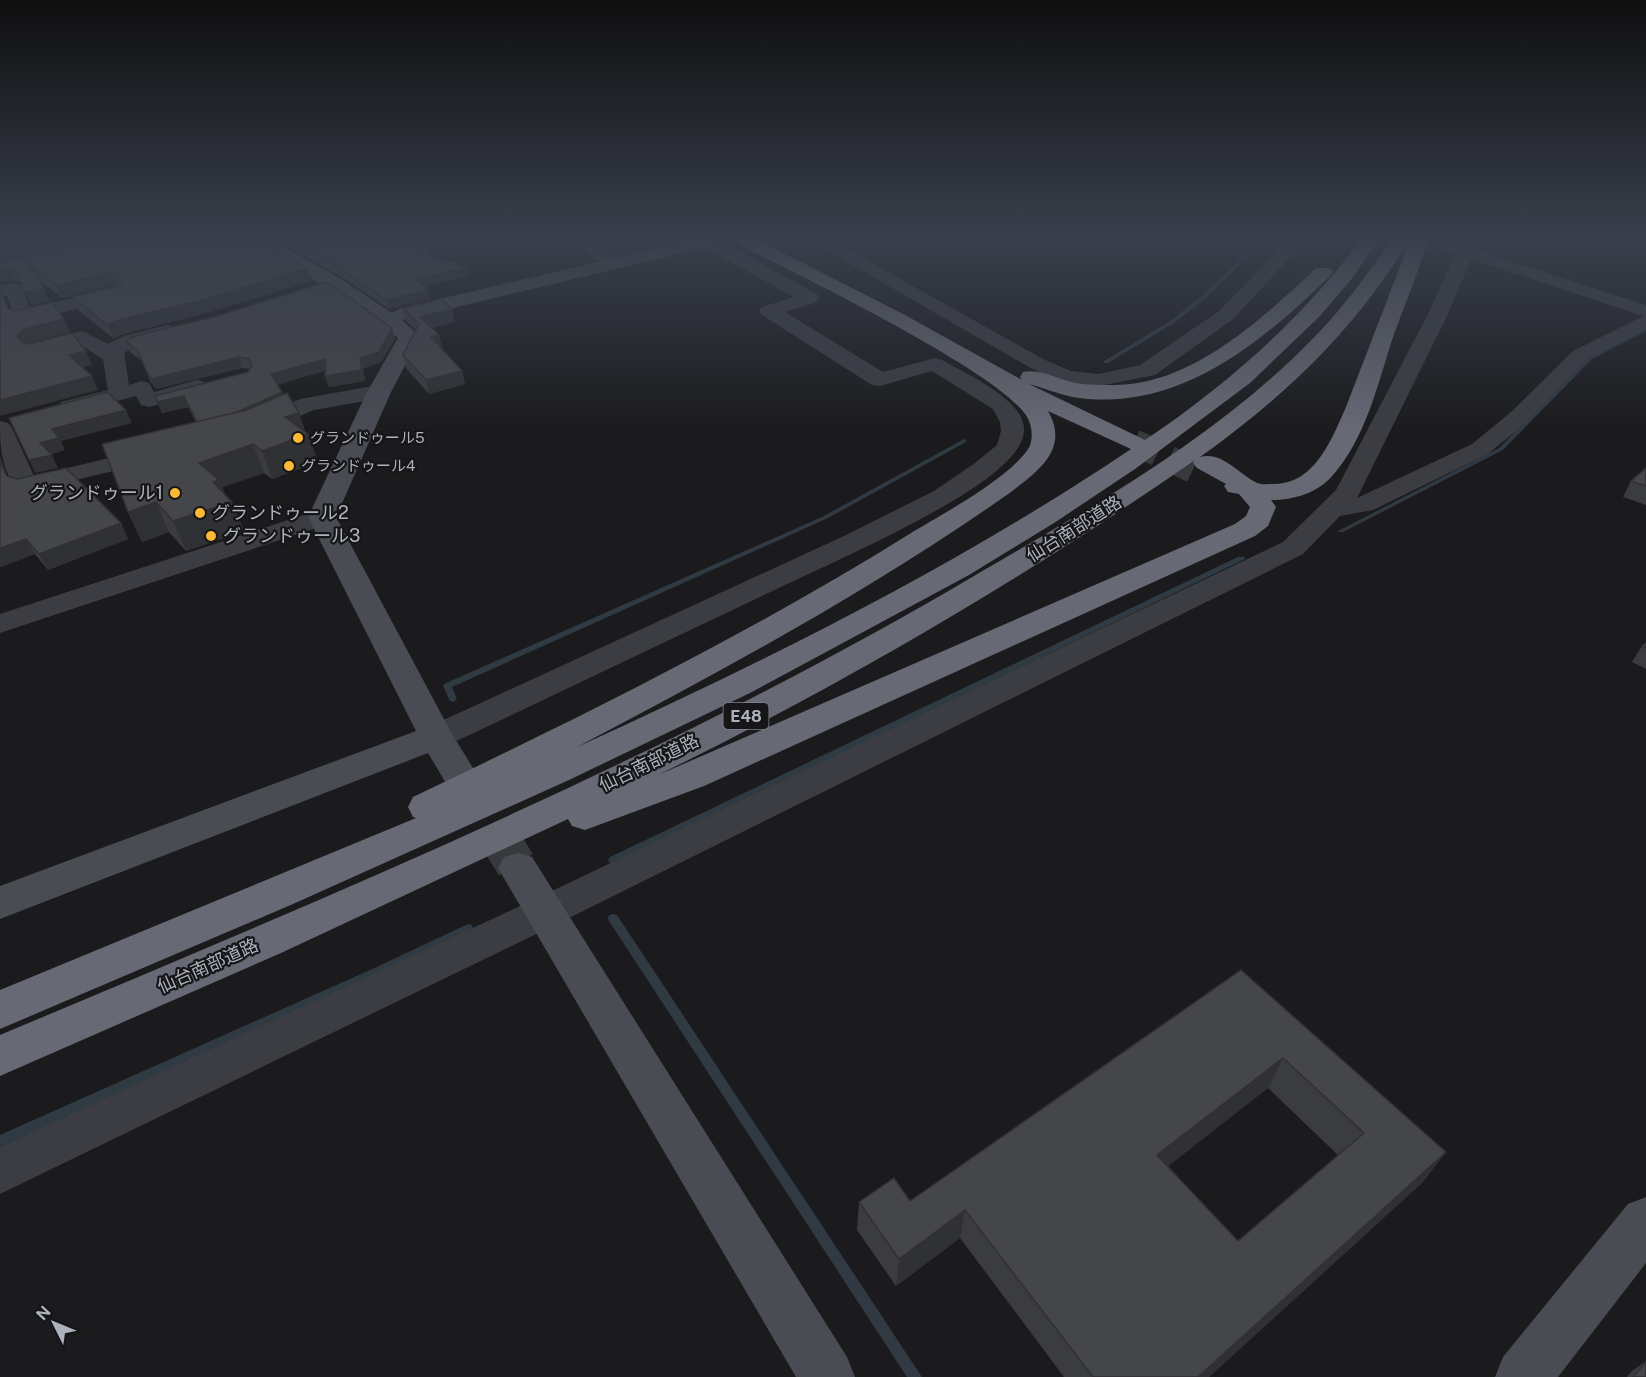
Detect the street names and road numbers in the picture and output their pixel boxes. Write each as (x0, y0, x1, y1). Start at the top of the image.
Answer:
street label: 仙台南部道路 (1022, 491, 1125, 566)
road number: E48 (724, 703, 768, 729)
street label: 仙台南部道路 (596, 729, 702, 796)
street label: 仙台南部道路 (154, 934, 261, 997)

